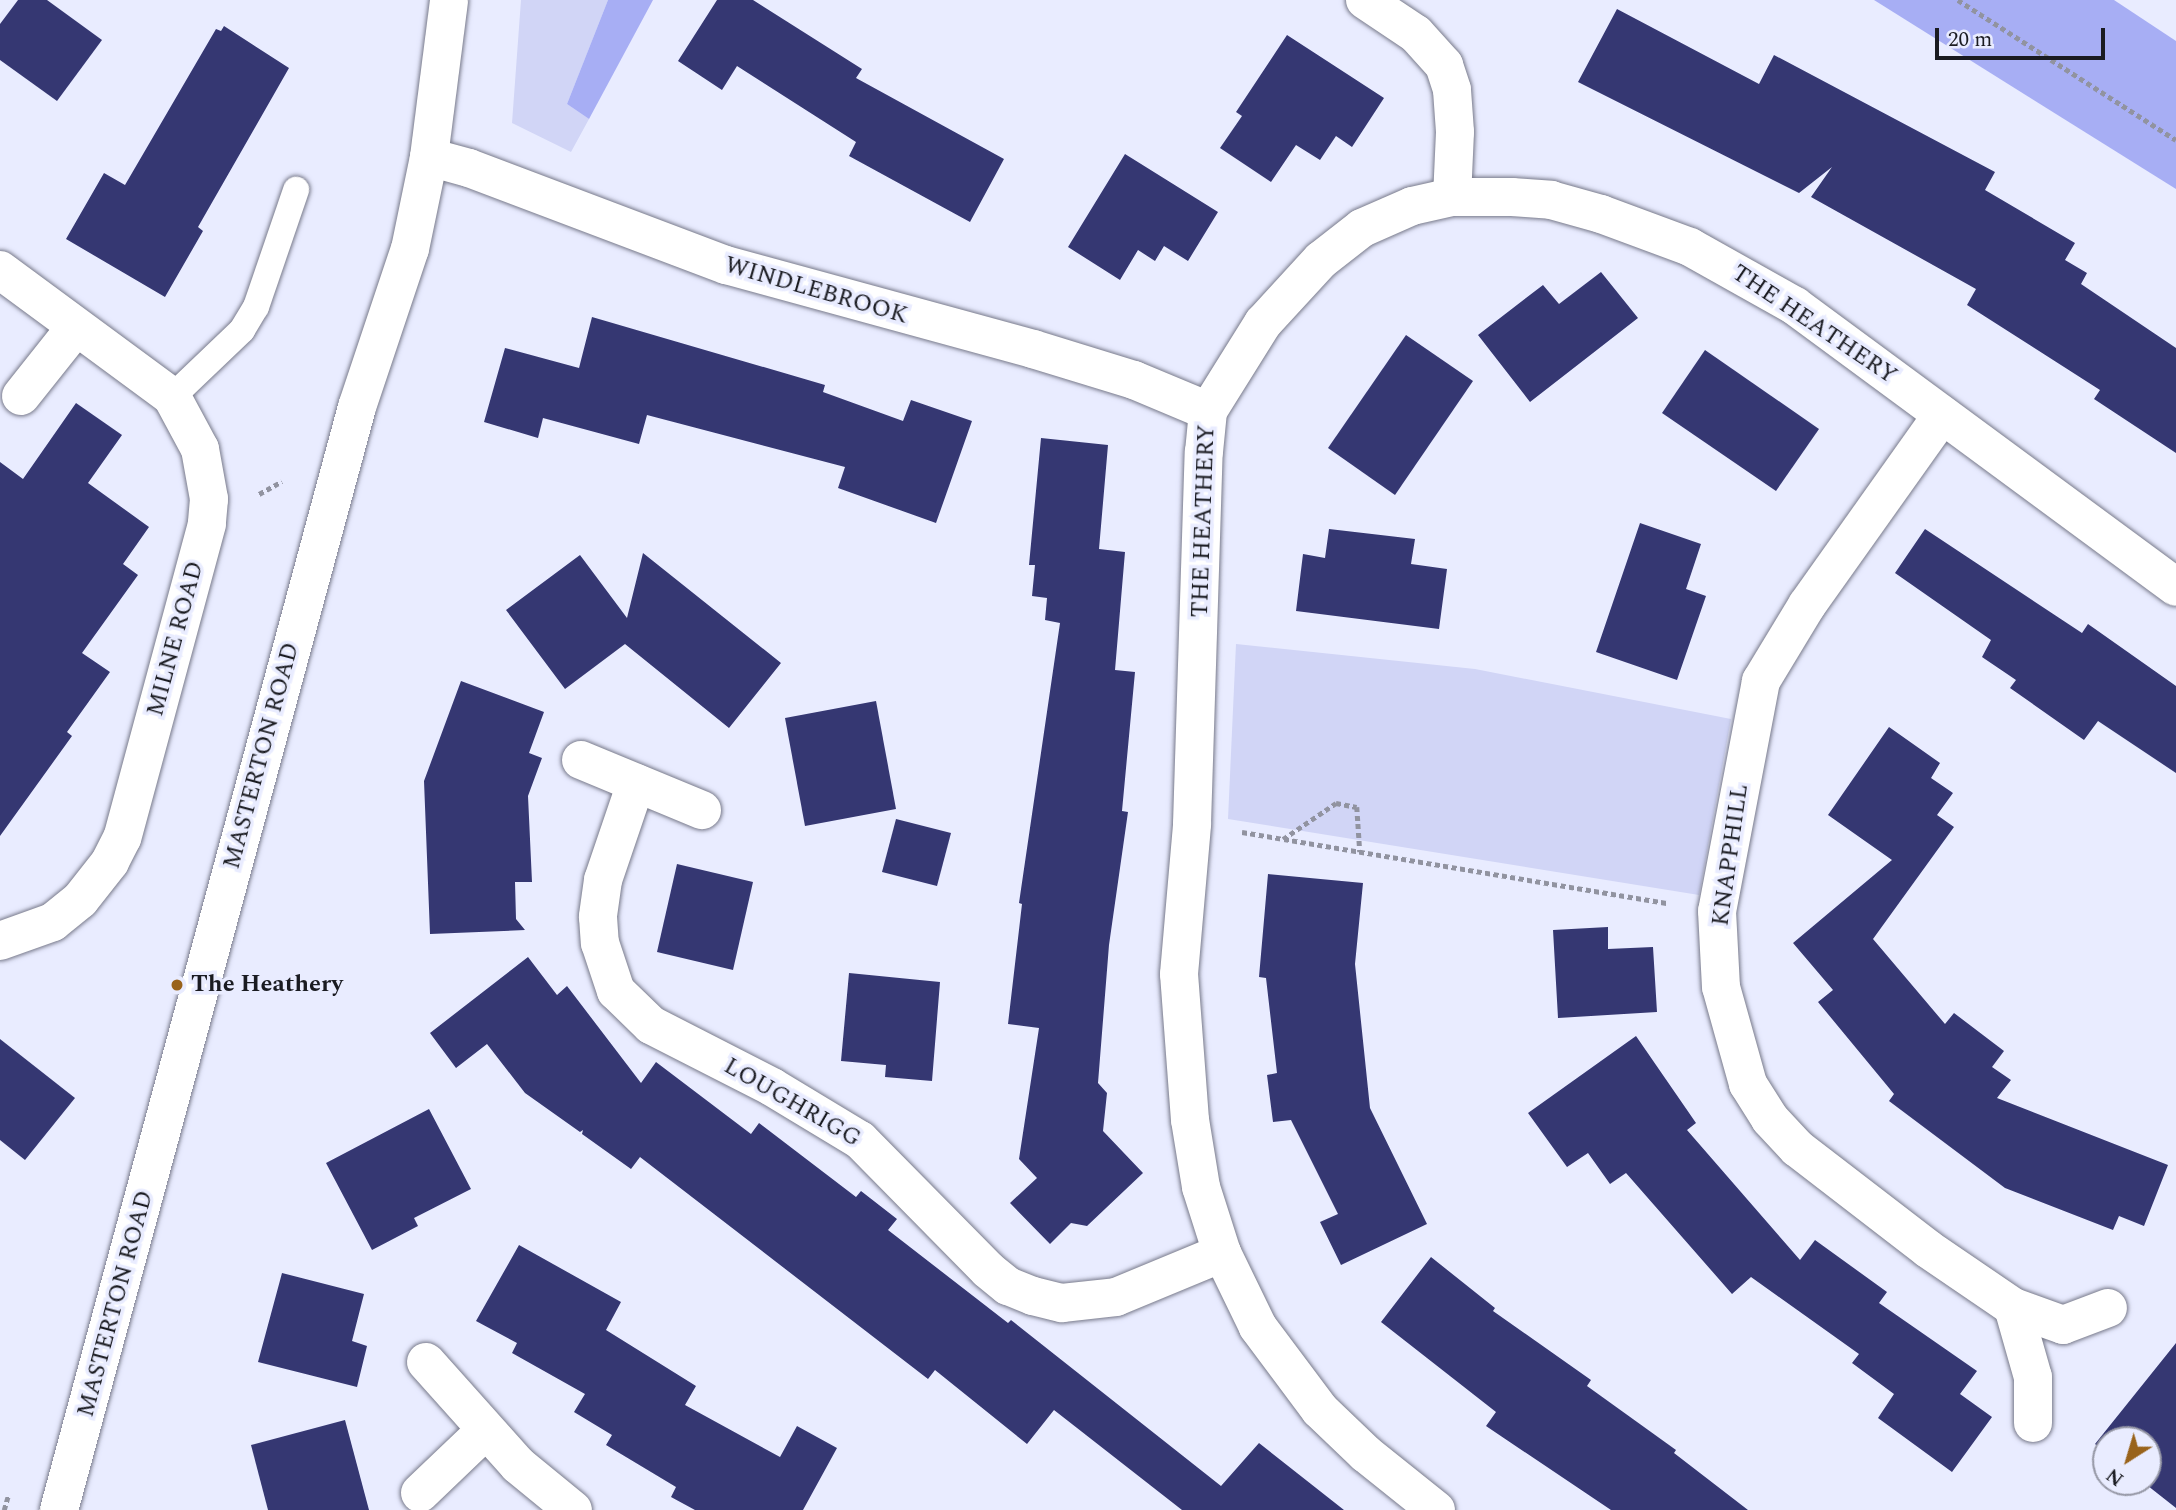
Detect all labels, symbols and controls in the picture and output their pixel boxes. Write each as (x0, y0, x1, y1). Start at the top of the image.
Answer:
scale bar (1938, 14, 2108, 58)
text: 20 m (1948, 24, 1992, 56)
street label: WINDLEBROOK (721, 251, 911, 331)
street label: THE HEATHERY (1726, 259, 1902, 391)
street label: THE HEATHERY (1186, 424, 1222, 618)
street label: MILNE ROAD (142, 558, 210, 720)
street label: MASTERTON ROAD (218, 640, 306, 872)
street label: KNAPPHILL (1707, 782, 1755, 928)
place label: The Heathery (191, 971, 343, 999)
marker: The Heathery (169, 977, 185, 993)
street label: LOUGHRIGG (718, 1052, 866, 1154)
street label: MASTERTON ROAD (72, 1188, 160, 1420)
north arrow (2092, 1426, 2162, 1496)
text: N (2100, 1460, 2130, 1493)

